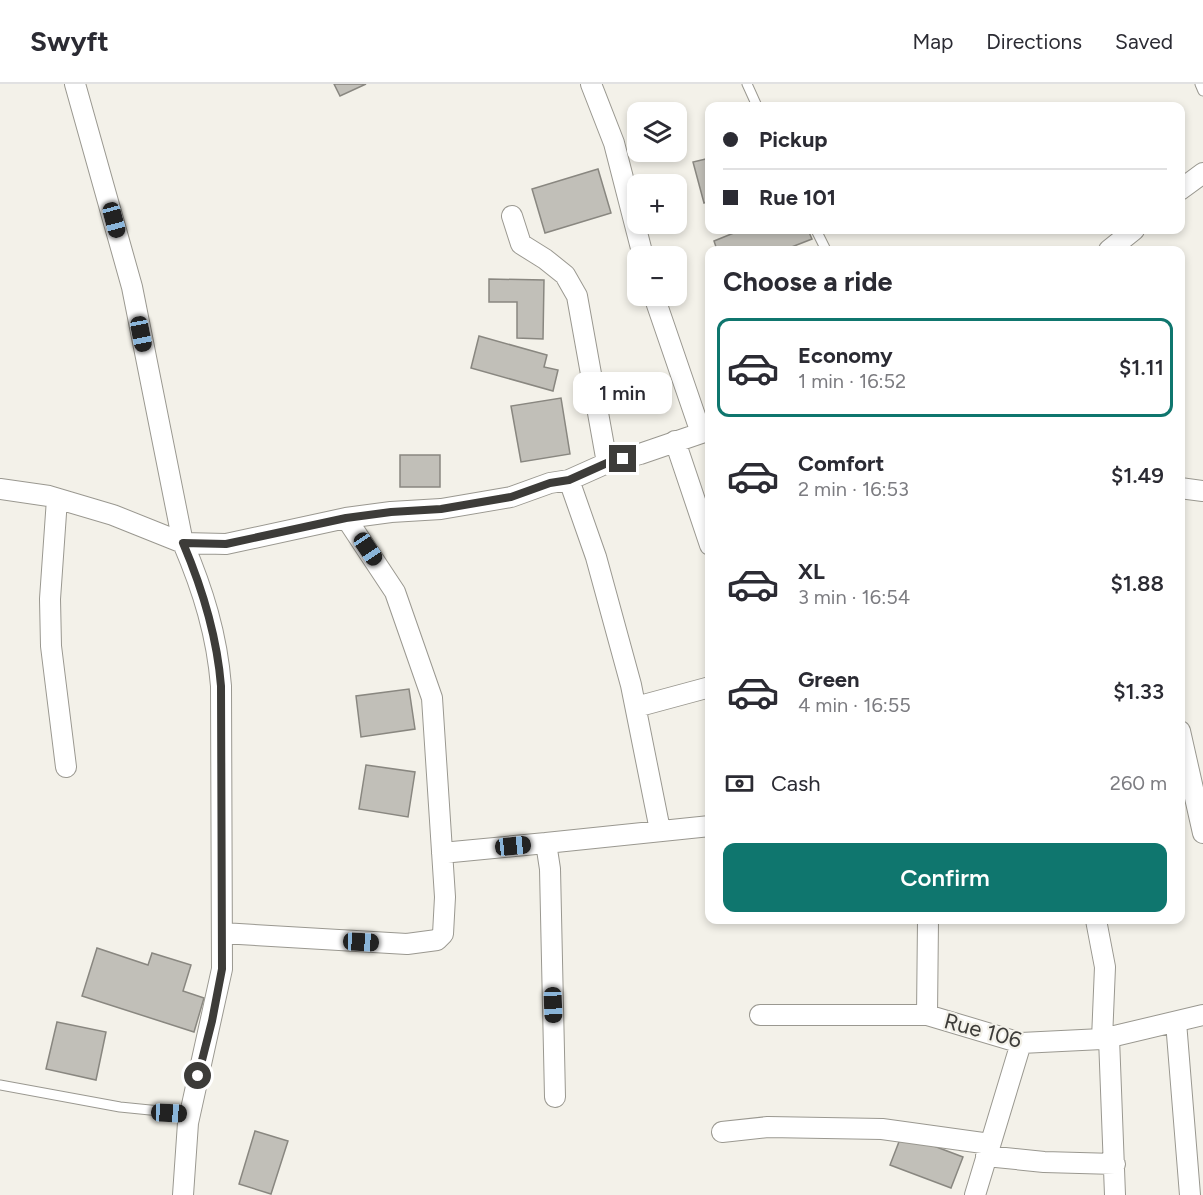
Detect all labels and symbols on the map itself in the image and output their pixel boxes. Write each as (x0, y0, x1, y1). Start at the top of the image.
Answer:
car (101, 200, 127, 240)
car (129, 315, 153, 353)
callout: 1 min (574, 372, 672, 414)
route end (609, 445, 636, 472)
car (350, 529, 386, 569)
car (494, 835, 532, 857)
car (343, 932, 379, 952)
car (543, 987, 563, 1023)
street label: Rue 106 (941, 1007, 1025, 1054)
route start (184, 1062, 211, 1089)
car (151, 1103, 187, 1123)

